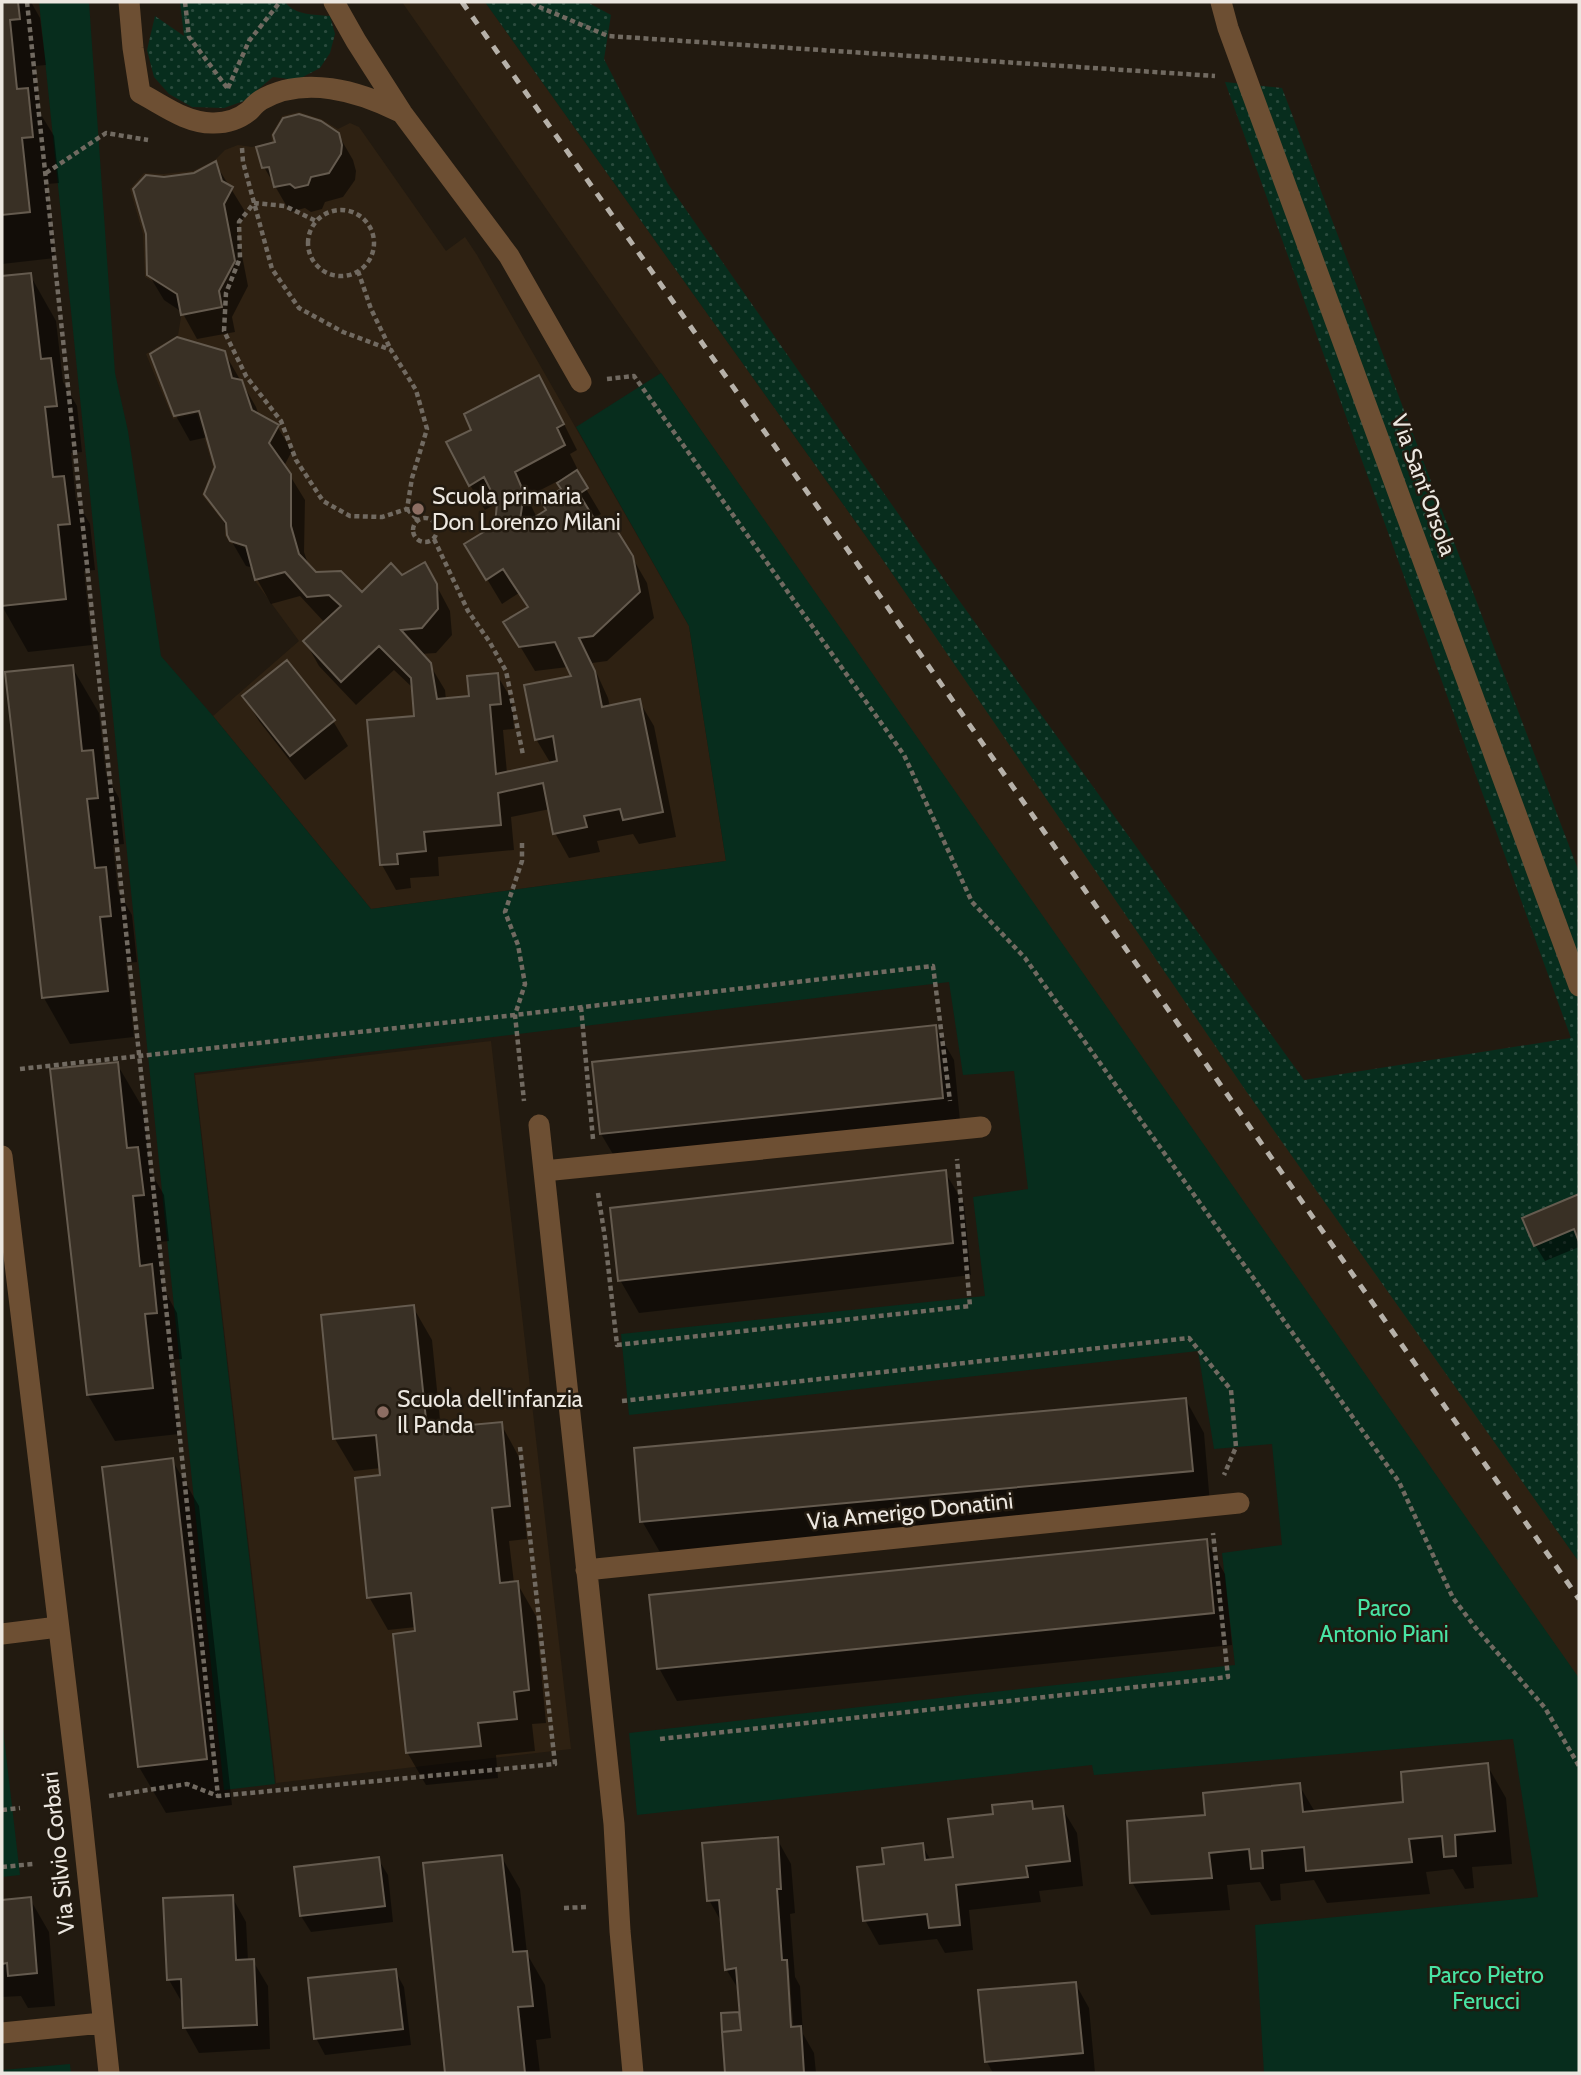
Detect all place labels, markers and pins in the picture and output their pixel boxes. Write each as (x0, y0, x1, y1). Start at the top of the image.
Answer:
place label: Scuola primaria Don Lorenzo Milani (432, 482, 621, 536)
marker: Scuola primaria Don Lorenzo Milani (410, 501, 426, 517)
place label: Scuola dell'infanzia Il Panda (397, 1385, 583, 1439)
marker: Scuola dell'infanzia Il Panda (375, 1404, 391, 1420)

